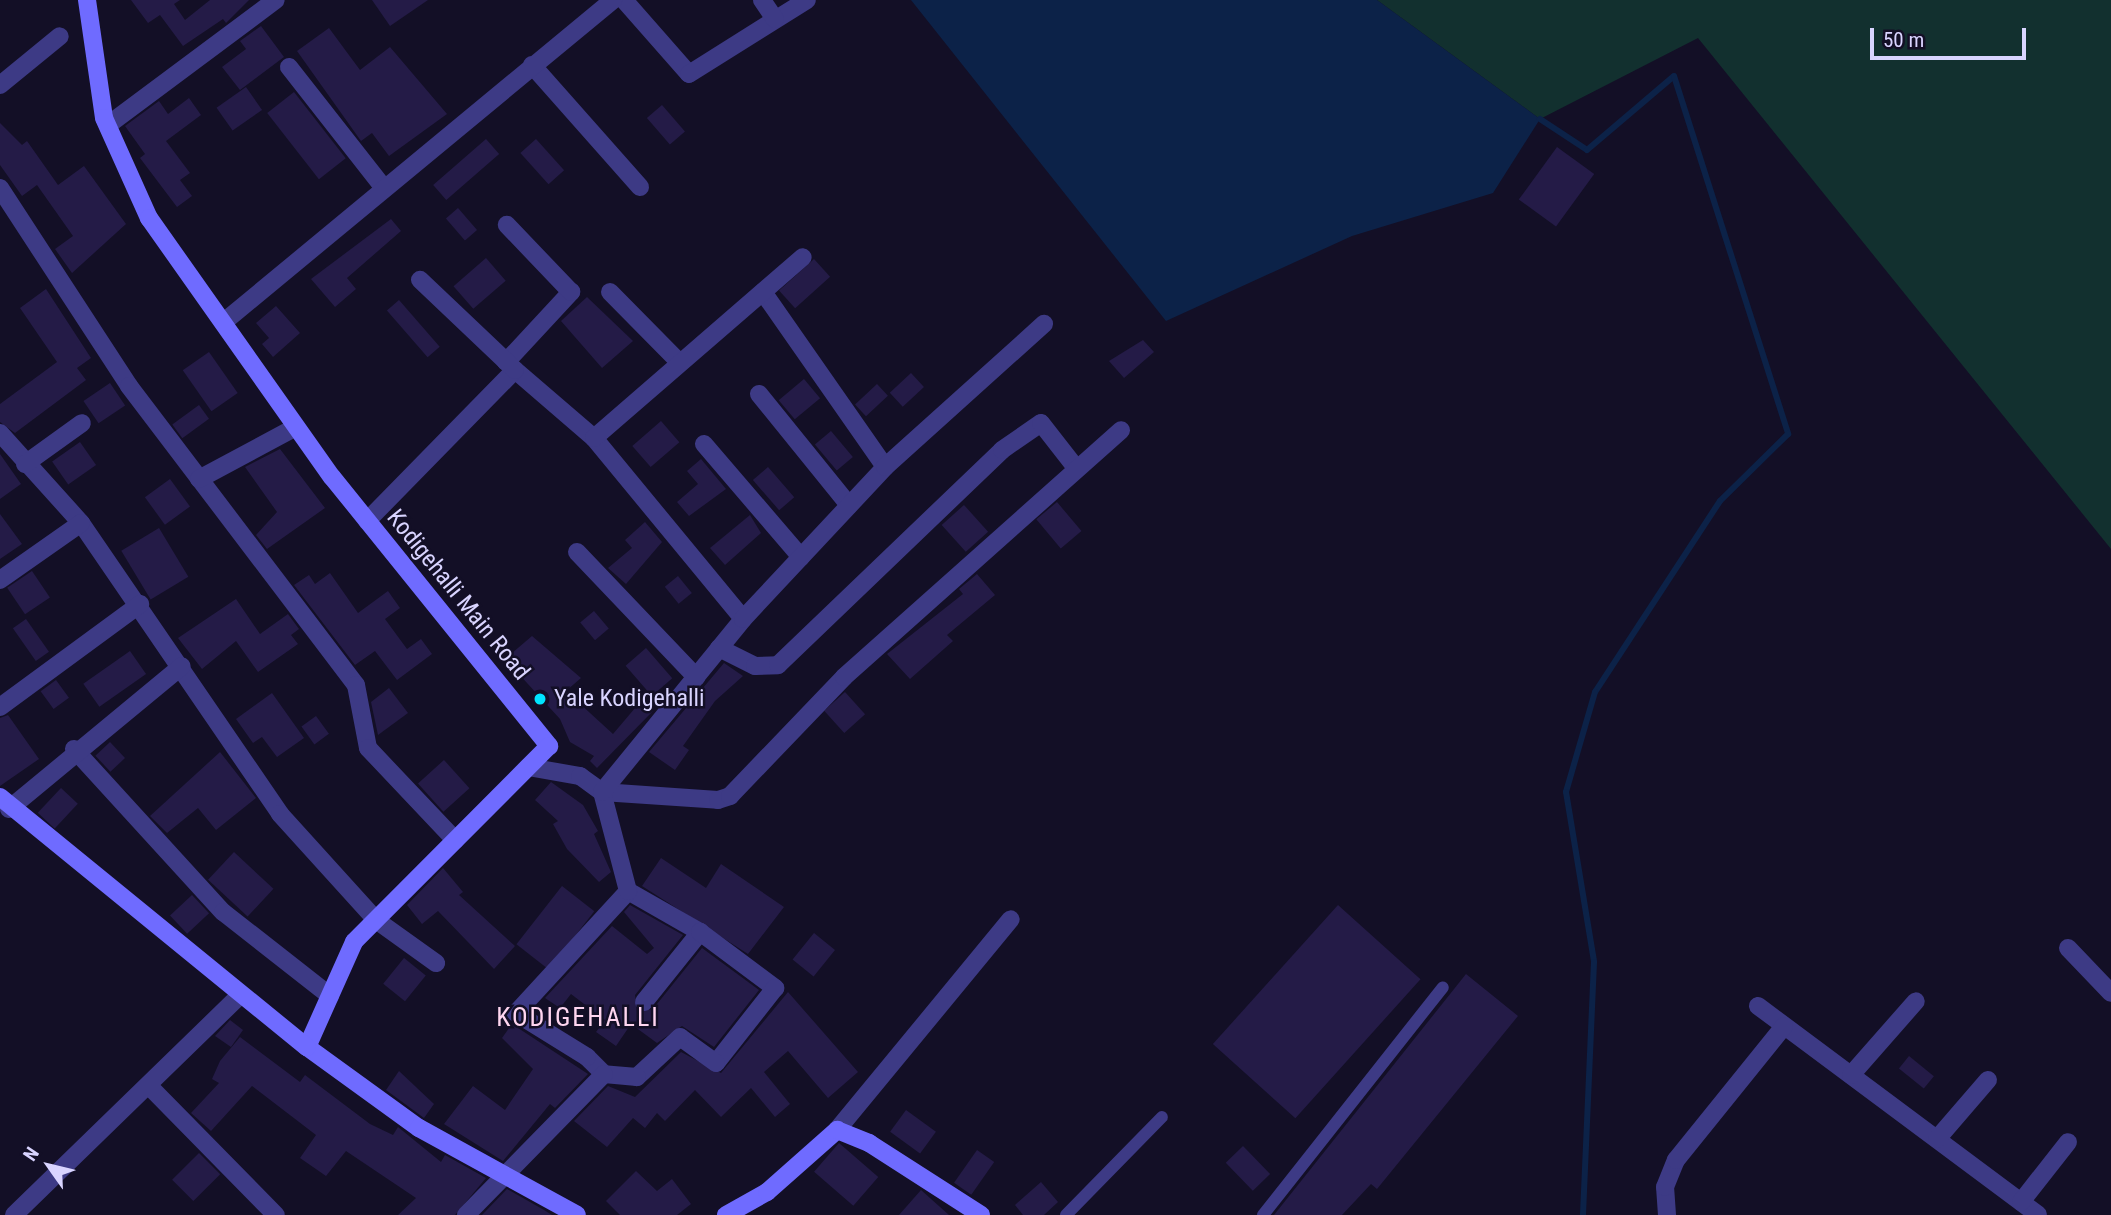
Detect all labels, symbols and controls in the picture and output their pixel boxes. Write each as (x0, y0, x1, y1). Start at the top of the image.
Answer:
scale bar (1873, 14, 2029, 58)
text: 50 m (1883, 28, 1924, 52)
street label: Kodigehalli Main Road (380, 504, 536, 686)
place label: Yale Kodigehalli (554, 685, 704, 713)
marker: Yale Kodigehalli (532, 691, 548, 707)
district label: KODIGEHALLI (498, 1002, 658, 1034)
north arrow (14, 1131, 84, 1201)
text: N (18, 1143, 44, 1165)

